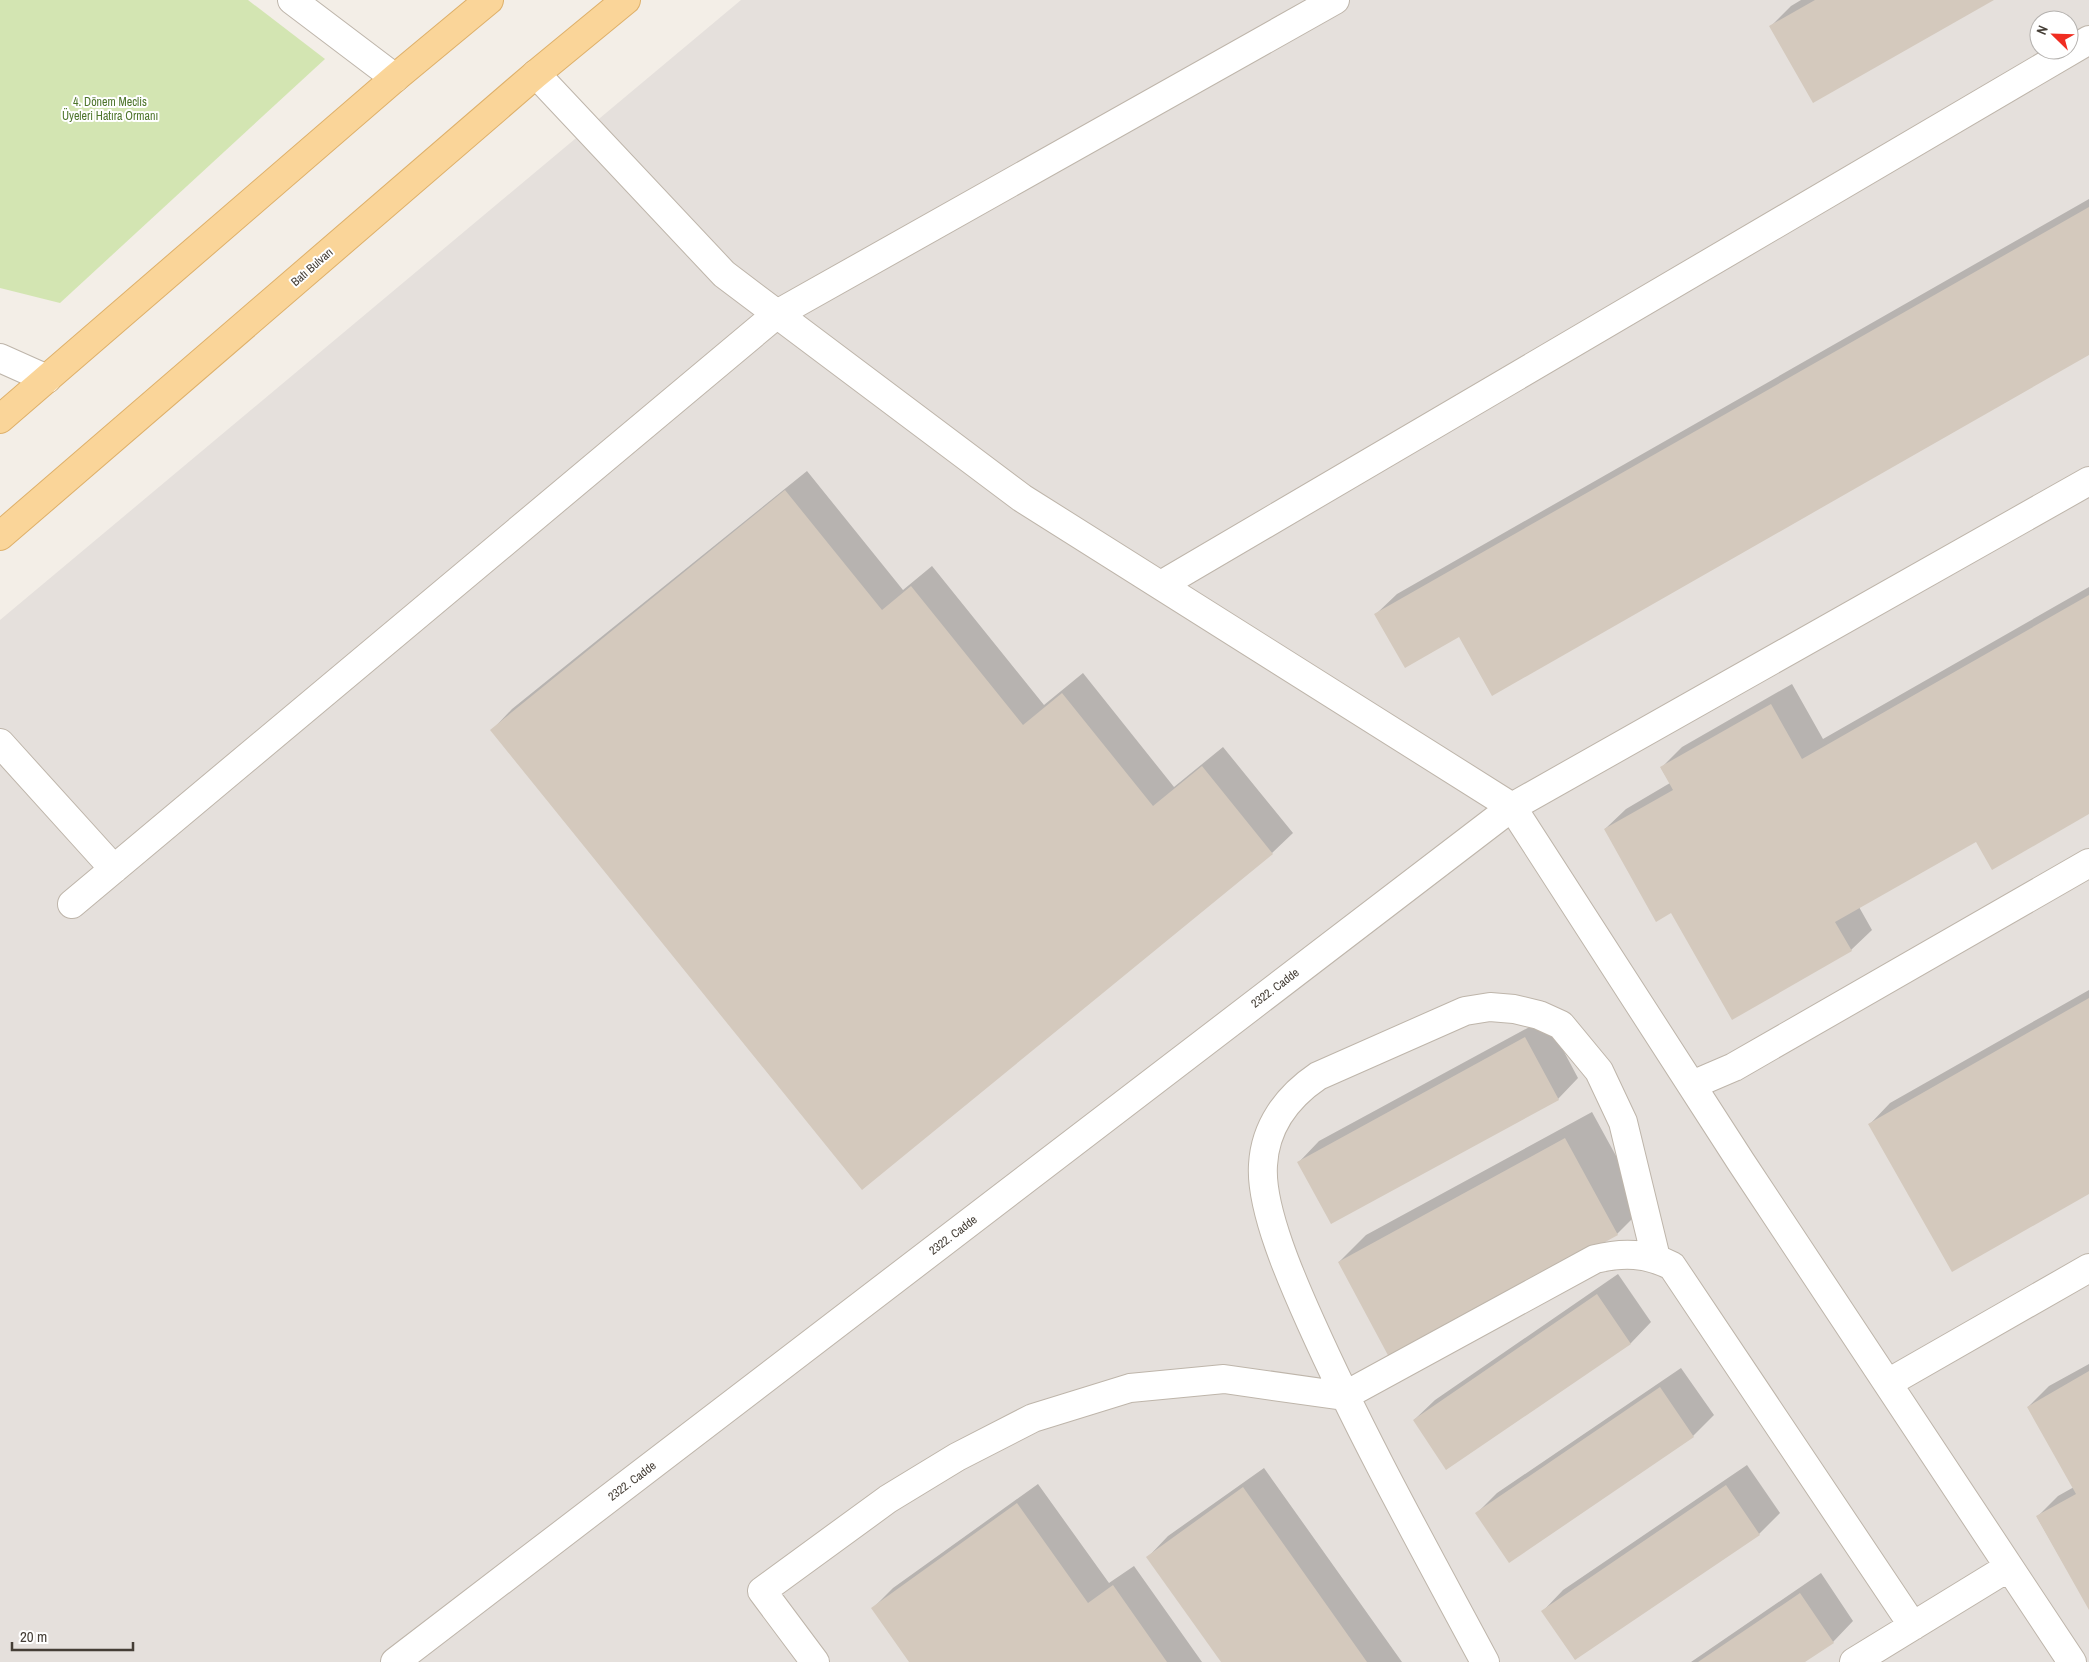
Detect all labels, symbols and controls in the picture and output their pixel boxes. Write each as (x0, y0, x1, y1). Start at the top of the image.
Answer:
north arrow (2029, 10, 2079, 60)
text: N (2032, 23, 2052, 37)
park label: 4. Dönem Meclis Üyeleri Hatıra Ormanı (62, 94, 158, 124)
street label: Batı Bulvarı (288, 244, 336, 290)
street label: 2322. Cadde (1248, 965, 1302, 1011)
street label: 2322. Cadde (926, 1212, 980, 1258)
street label: 2322. Cadde (605, 1458, 659, 1504)
scale bar (12, 1620, 134, 1652)
text: 20 m (20, 1626, 47, 1647)

